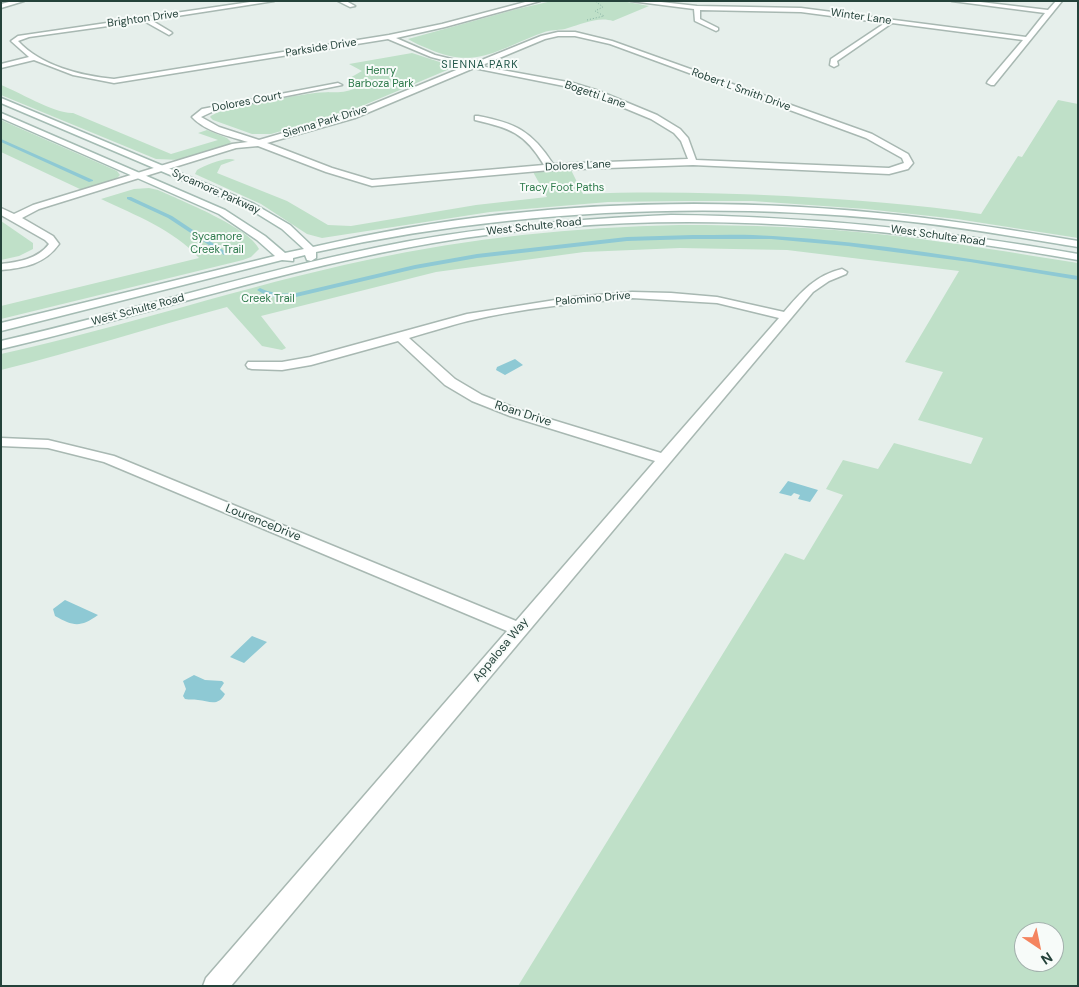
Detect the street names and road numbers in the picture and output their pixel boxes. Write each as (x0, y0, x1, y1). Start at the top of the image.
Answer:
street label: Winter Lane (830, 6, 892, 28)
street label: Brighton Drive (107, 7, 179, 31)
street label: Parkside Drive (285, 36, 357, 60)
street label: Robert L Smith Drive (690, 66, 792, 114)
street label: Bogetti Lane (563, 78, 627, 112)
street label: Dolores Court (211, 89, 283, 115)
street label: Sienna Park Drive (281, 103, 369, 141)
street label: Dolores Lane (545, 158, 611, 174)
street label: Sycamore Parkway (170, 167, 262, 217)
street label: West Schulte Road (486, 215, 582, 239)
street label: West Schulte Road (890, 223, 986, 249)
street label: Palomino Drive (555, 289, 631, 309)
street label: West Schulte Road (90, 291, 186, 329)
street label: Roan Drive (493, 398, 553, 430)
street label: LourenceDrive (223, 501, 303, 545)
street label: Appalosa Way (470, 615, 532, 685)

